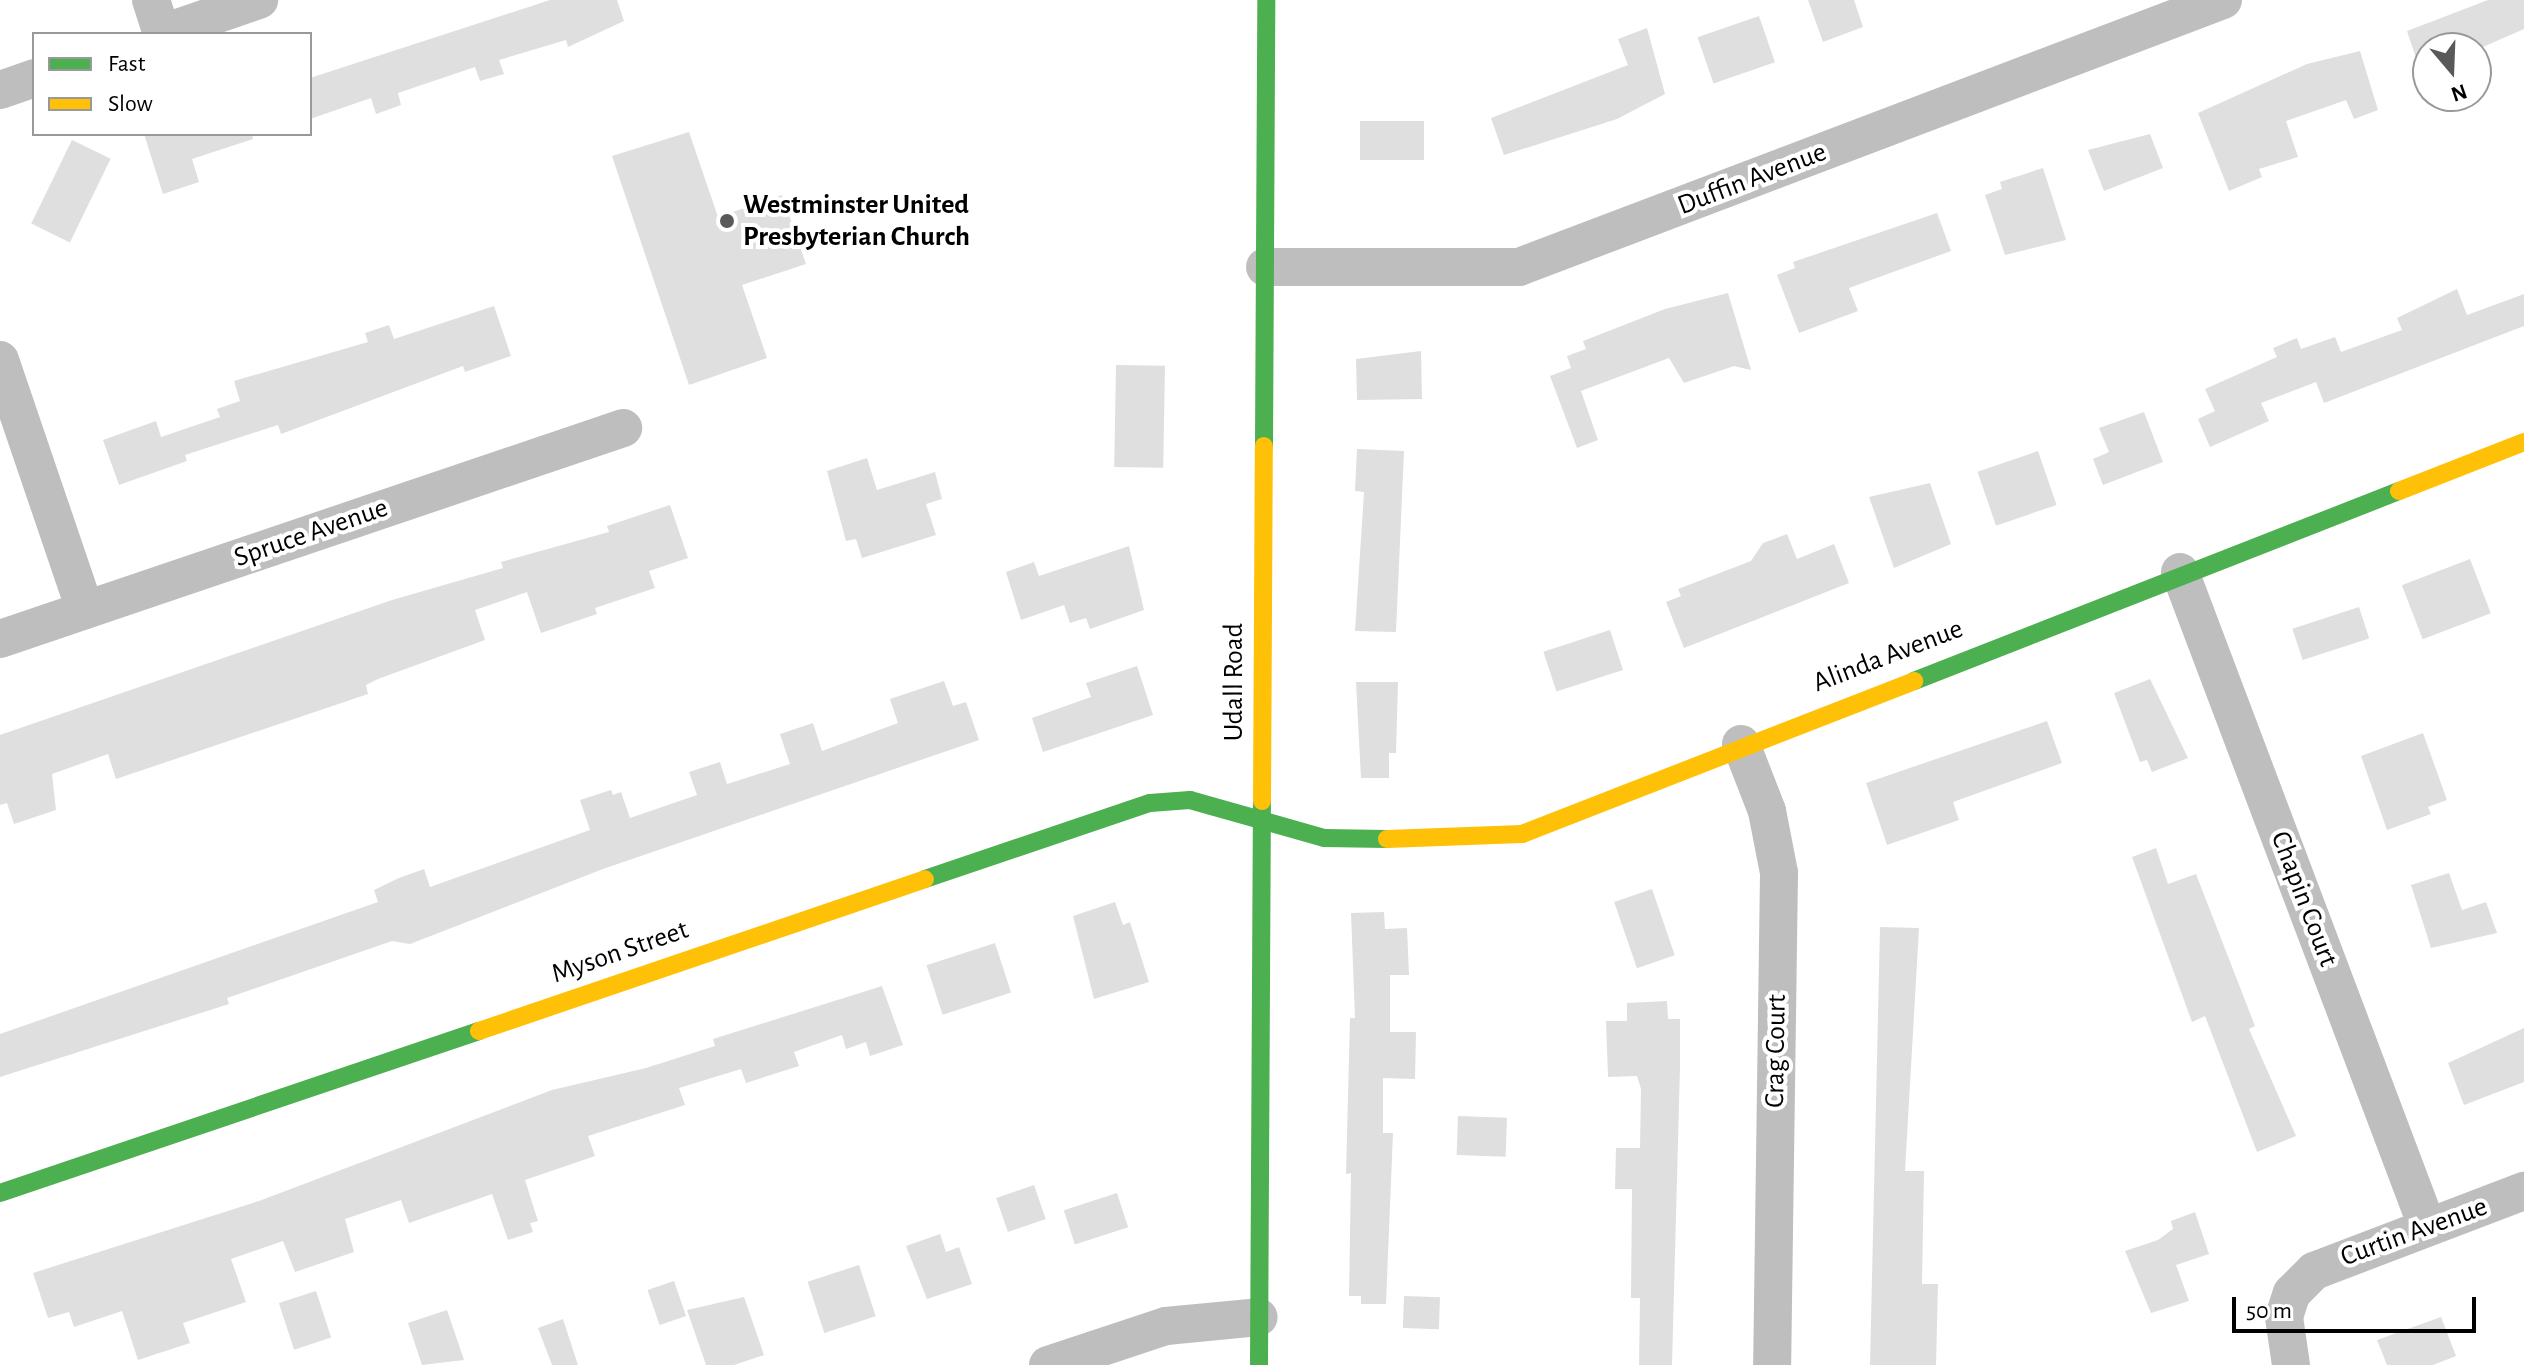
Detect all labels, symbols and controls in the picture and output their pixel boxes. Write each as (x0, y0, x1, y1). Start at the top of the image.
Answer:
legend (32, 32, 312, 136)
north arrow (2412, 32, 2492, 112)
text: Fast (108, 52, 145, 76)
text: N (2448, 80, 2470, 106)
text: Slow (108, 92, 153, 116)
street label: Duffin Avenue (1673, 135, 1831, 223)
place label: Westminster United Presbyterian Church (743, 188, 970, 254)
marker: Westminster United Presbyterian Church (718, 212, 736, 230)
street label: Spruce Avenue (230, 491, 392, 575)
street label: Alinda Avenue (1808, 612, 1968, 700)
street label: Udall Road (1217, 623, 1251, 741)
street label: Chapin Court (2263, 827, 2345, 971)
street label: Myson Street (547, 913, 693, 991)
street label: Crag Court (1758, 994, 1794, 1108)
street label: Curtin Avenue (2336, 1190, 2492, 1274)
scale bar (2236, 1281, 2480, 1331)
text: 50 m (2246, 1299, 2292, 1323)

